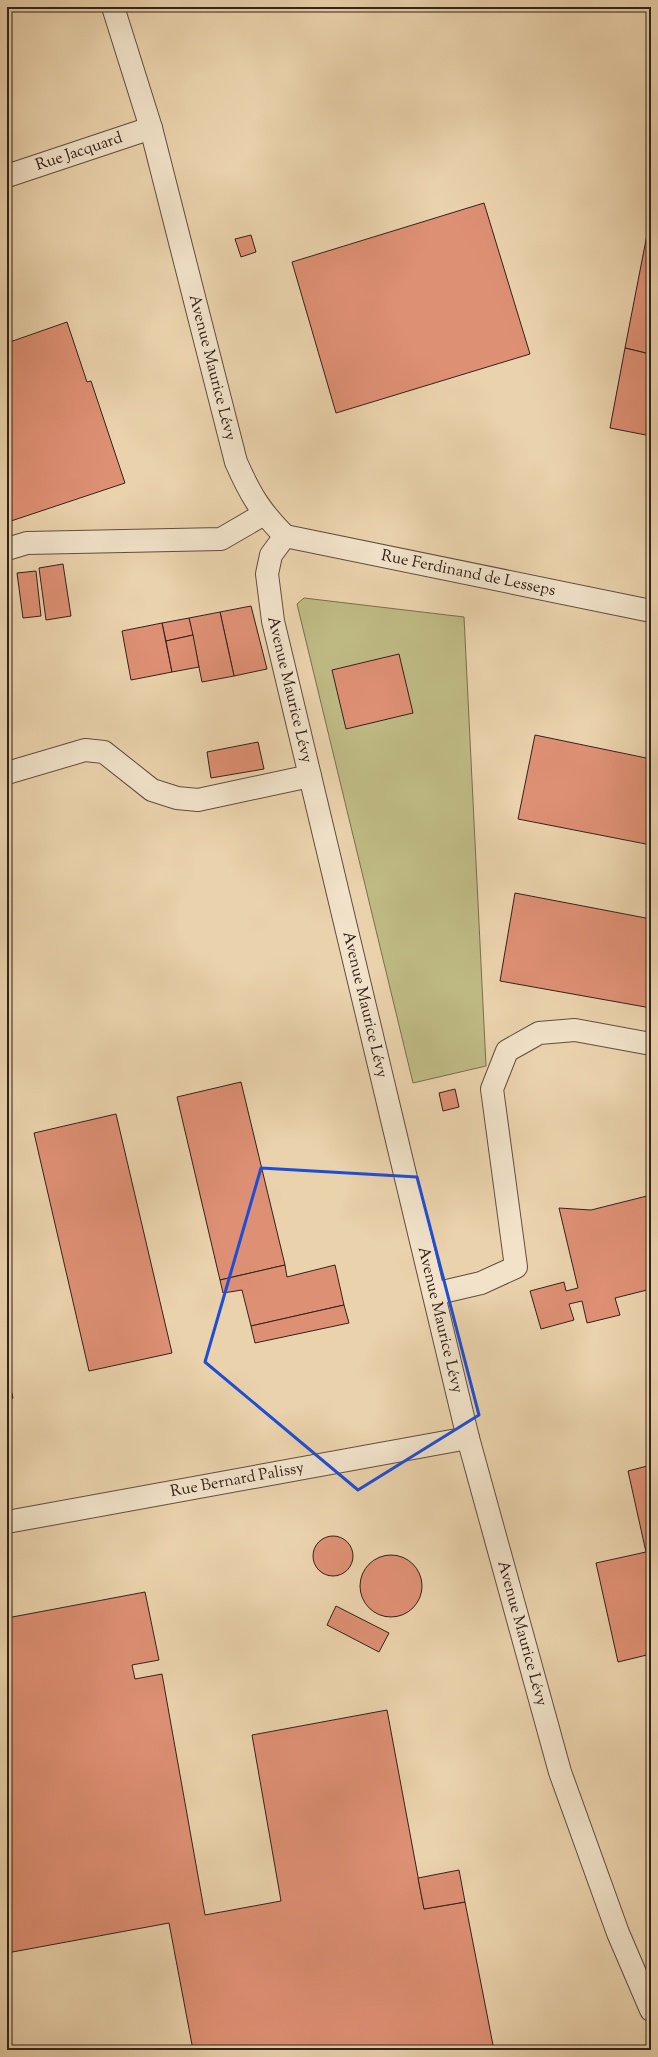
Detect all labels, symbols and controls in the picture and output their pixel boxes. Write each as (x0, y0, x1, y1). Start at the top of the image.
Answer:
street label: Rue Jacquard (33, 127, 126, 177)
street label: Avenue Maurice Lévy (182, 292, 242, 443)
street label: Rue Ferdinand de Lesseps (379, 544, 557, 603)
street label: Avenue Maurice Lévy (261, 614, 318, 765)
street label: Avenue Maurice Lévy (336, 929, 393, 1080)
street label: Avenue Maurice Lévy (411, 1244, 468, 1396)
street label: Rue Bernard Palissy (168, 1457, 306, 1504)
street label: Avenue Maurice Lévy (491, 1558, 553, 1709)

